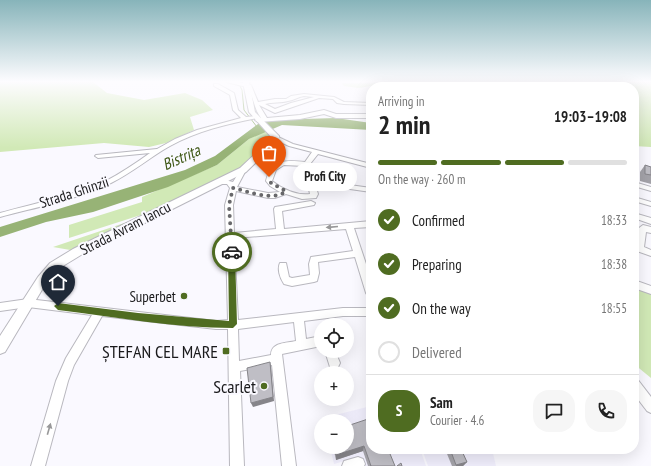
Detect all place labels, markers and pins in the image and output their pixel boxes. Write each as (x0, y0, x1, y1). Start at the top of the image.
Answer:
pin (252, 136, 286, 177)
callout: Profi City (293, 163, 357, 191)
pin (41, 265, 75, 306)
place label: Superbet (129, 287, 176, 306)
marker: Superbet (179, 291, 189, 301)
place label: ȘTEFAN CEL MARE (102, 340, 218, 363)
marker: ȘTEFAN CEL MARE (221, 346, 231, 356)
place label: Scarlet (213, 375, 256, 398)
marker: Scarlet (259, 381, 269, 391)

